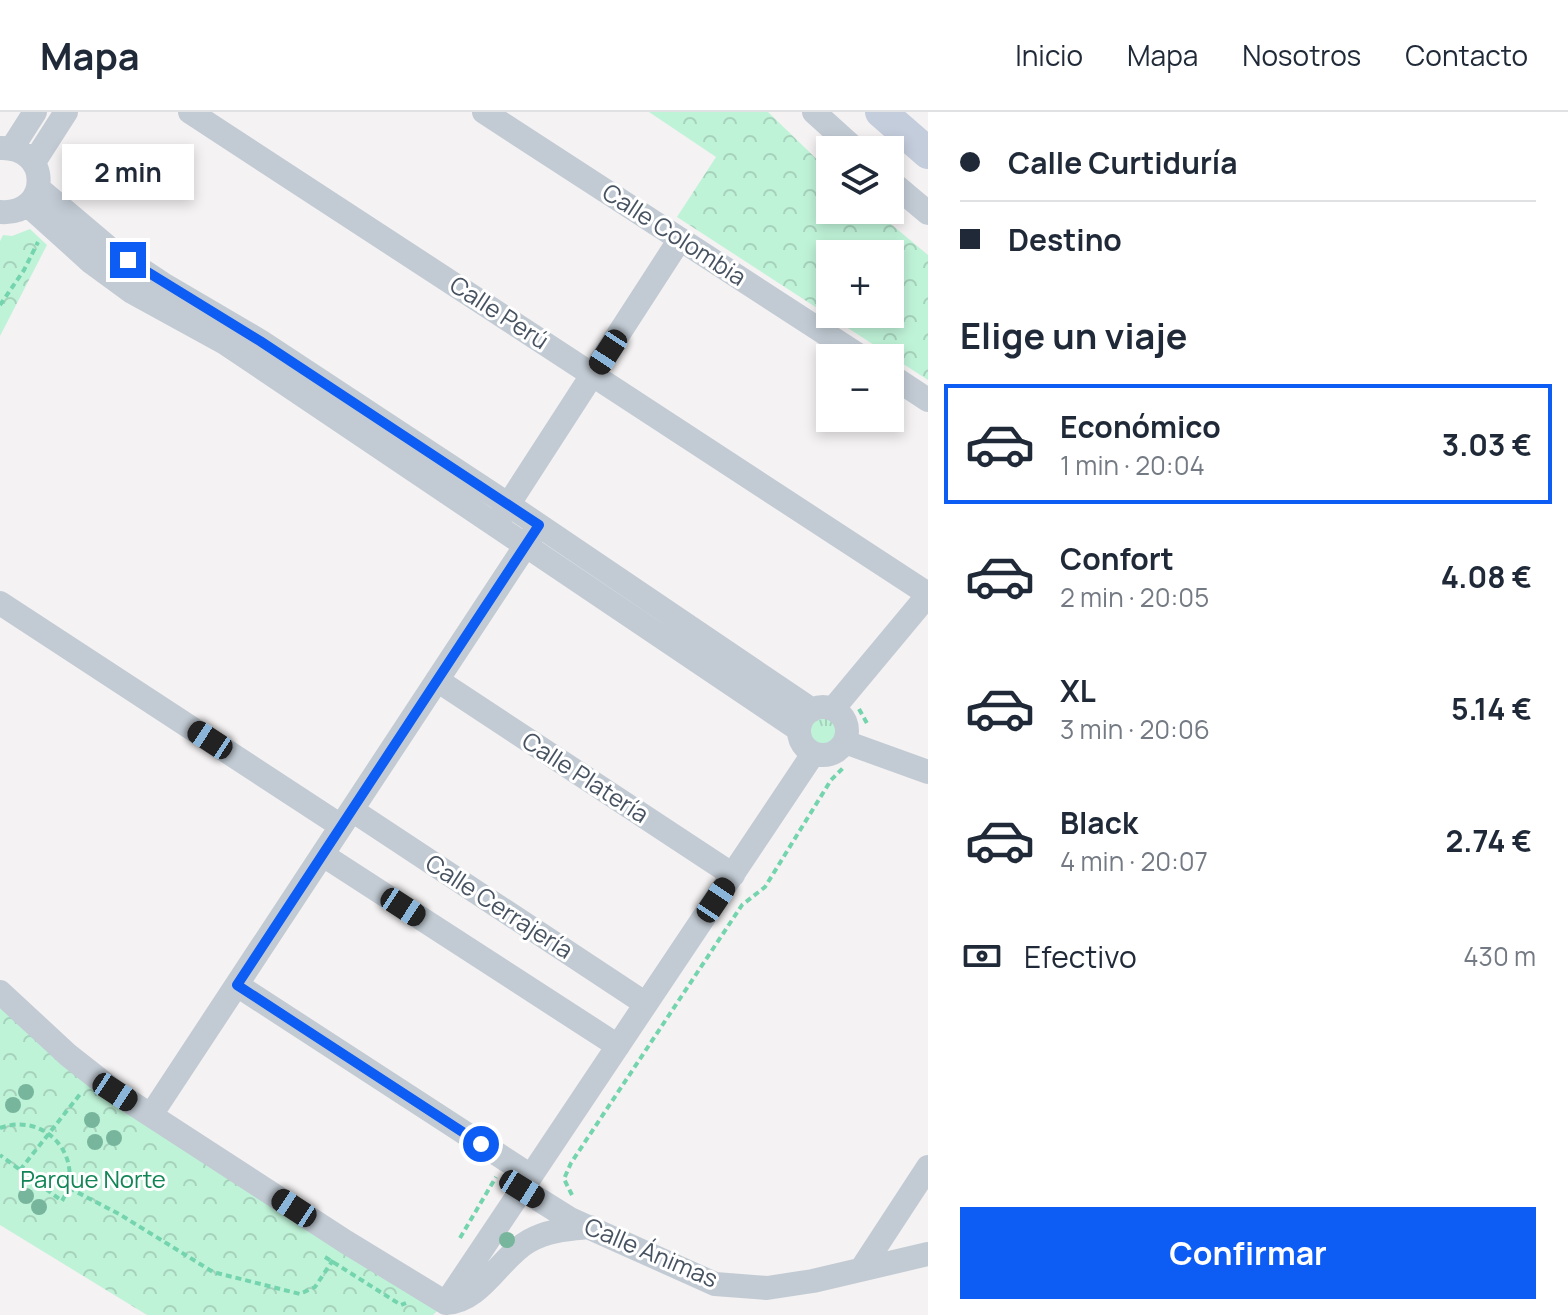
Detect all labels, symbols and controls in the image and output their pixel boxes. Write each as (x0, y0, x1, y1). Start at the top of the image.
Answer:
text: Mapa (40, 29, 140, 81)
text: Inicio (1015, 36, 1083, 74)
text: Mapa (1127, 36, 1198, 74)
text: Nosotros (1242, 36, 1361, 74)
text: Contacto (1405, 36, 1528, 74)
map controls (816, 136, 904, 432)
button: layers (816, 136, 904, 224)
text: Calle Curtiduría (1008, 142, 1238, 183)
callout: 2 min (62, 144, 194, 200)
text: 2 min (94, 154, 162, 190)
street label: Calle Colombia (597, 175, 753, 293)
text: Destino (1008, 219, 1122, 260)
button: + (816, 240, 904, 328)
route end (110, 242, 146, 278)
street label: Calle Perú (444, 267, 556, 356)
text: Elige un viaje (960, 311, 1187, 360)
car (585, 325, 631, 379)
button: − (816, 344, 904, 432)
text: Económico (1060, 406, 1221, 447)
icon: car (964, 408, 1036, 480)
text: 3.03 € (1442, 424, 1532, 465)
text: 1 min · 20:04 (1060, 447, 1205, 483)
text: Confort (1060, 538, 1174, 579)
icon: car (964, 540, 1036, 612)
text: 4.08 € (1441, 556, 1532, 597)
text: 2 min · 20:05 (1060, 579, 1209, 615)
text: XL (1060, 670, 1096, 711)
icon: car (964, 672, 1036, 744)
text: 5.14 € (1451, 688, 1532, 729)
text: 3 min · 20:06 (1060, 711, 1210, 747)
car (183, 717, 237, 763)
street label: Calle Platería (516, 723, 655, 830)
text: Black (1060, 802, 1138, 843)
icon: car (964, 804, 1036, 876)
text: 2.74 € (1445, 820, 1532, 861)
text: 4 min · 20:07 (1060, 843, 1208, 879)
street label: Calle Cerrajería (420, 846, 580, 966)
car (693, 873, 739, 927)
car (376, 884, 430, 930)
icon: cash (960, 934, 1004, 978)
text: Efectivo (1024, 936, 1137, 977)
text: 430 m (1463, 938, 1536, 974)
car (88, 1069, 142, 1115)
route start (463, 1126, 499, 1162)
park label: Parque Norte (20, 1162, 166, 1195)
car (495, 1166, 549, 1212)
car (267, 1185, 321, 1231)
button: Confirmar (960, 1207, 1536, 1299)
street label: Calle Ánimas (580, 1209, 723, 1295)

